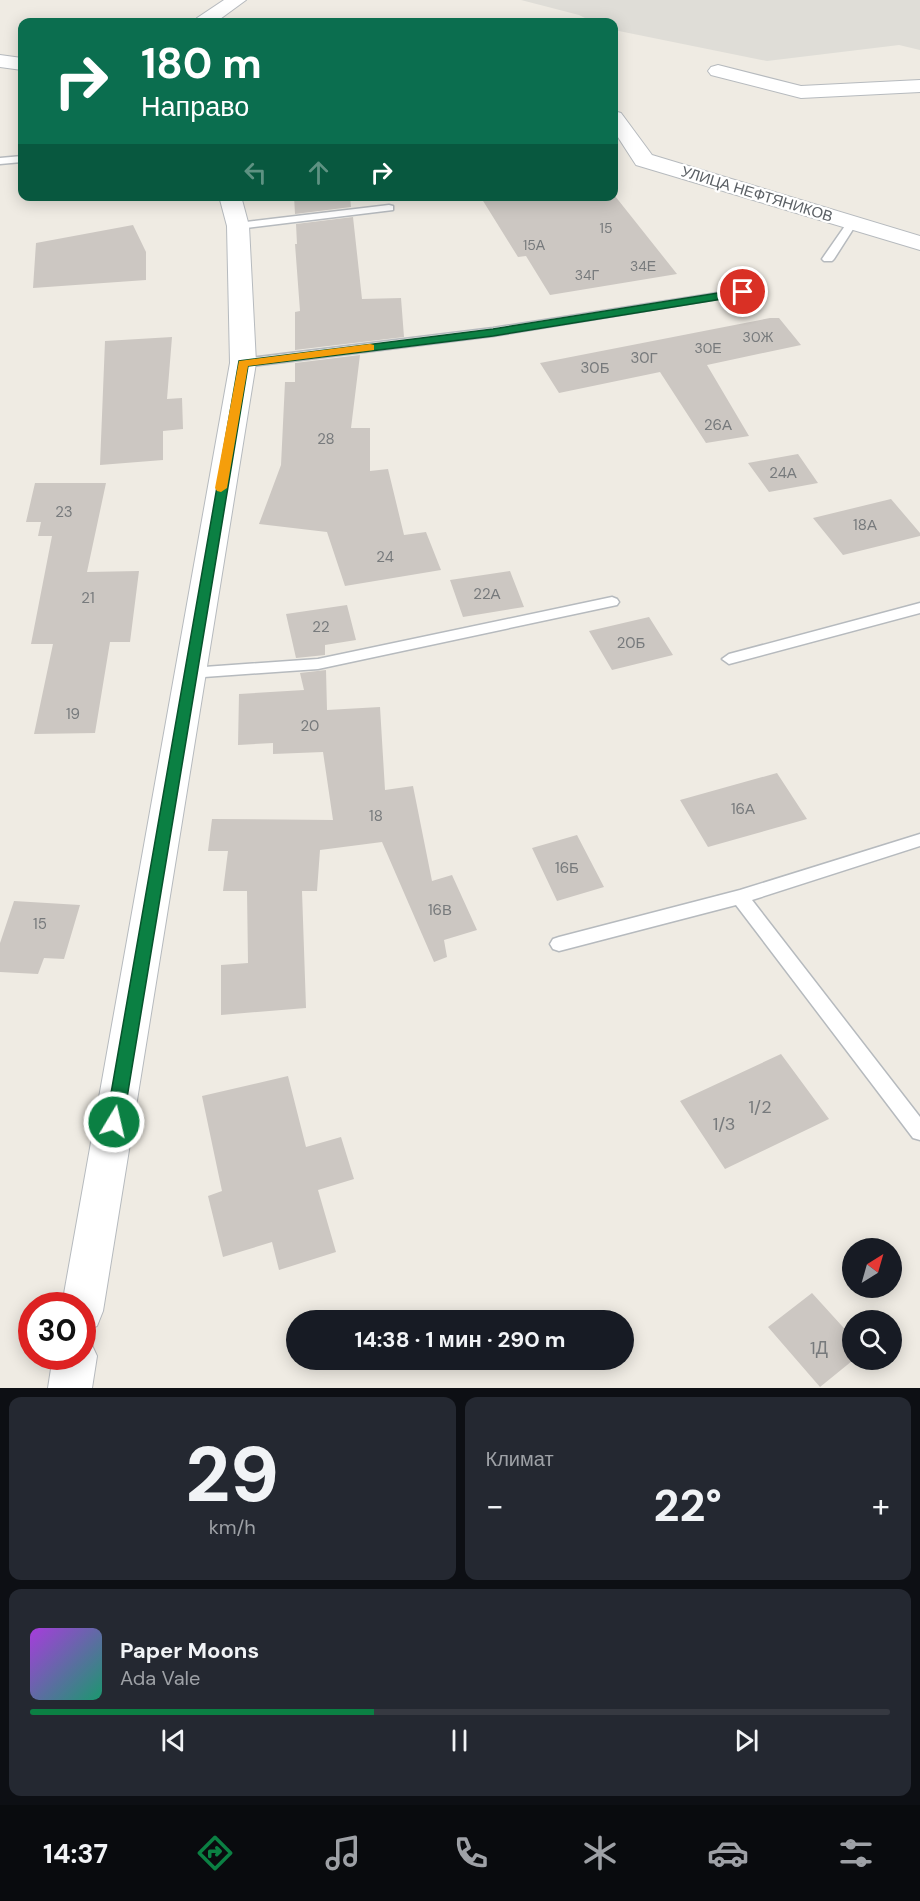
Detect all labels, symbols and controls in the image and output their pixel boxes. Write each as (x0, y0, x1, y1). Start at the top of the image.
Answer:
text: 180 m (141, 36, 262, 91)
icon: right (42, 42, 120, 120)
text: Направо (141, 89, 249, 124)
icon: left (239, 156, 272, 189)
icon: ahead (302, 156, 335, 189)
icon: right (365, 156, 398, 189)
street label: УЛИЦА НЕФТЯНИКОВ (679, 161, 835, 227)
house number: 15 (600, 219, 612, 237)
house number: 15А (523, 236, 546, 254)
house number: 34Е (630, 257, 656, 275)
house number: 34Г (575, 266, 600, 284)
pin (717, 266, 768, 317)
icon: arrive (726, 275, 759, 308)
house number: 30Ж (743, 328, 773, 346)
house number: 30Е (694, 339, 722, 357)
house number: 30Г (630, 348, 658, 368)
house number: 30Б (581, 358, 610, 378)
house number: 26А (704, 415, 732, 435)
house number: 28 (317, 429, 335, 449)
house number: 24А (769, 463, 797, 483)
house number: 23 (55, 502, 73, 522)
house number: 18А (853, 515, 877, 535)
house number: 24 (376, 547, 394, 567)
house number: 22А (473, 584, 501, 604)
house number: 21 (81, 588, 95, 608)
house number: 22 (312, 617, 330, 637)
house number: 20Б (617, 633, 645, 653)
house number: 19 (66, 704, 80, 724)
house number: 20 (301, 716, 319, 736)
house number: 16А (731, 799, 755, 819)
house number: 18 (369, 806, 383, 826)
house number: 16Б (555, 858, 579, 878)
house number: 16В (428, 900, 452, 920)
house number: 15 (33, 914, 47, 934)
position arrow (82, 1090, 146, 1154)
house number: 1/2 (748, 1095, 772, 1119)
house number: 1/3 (713, 1112, 735, 1136)
north arrow (842, 1238, 902, 1298)
map controls (842, 1238, 902, 1370)
speed limit sign: 30 (18, 1292, 96, 1370)
button: search (842, 1310, 902, 1370)
text: 14:38 · 1 мин · 290 m (354, 1325, 566, 1354)
house number: 1Д (810, 1336, 828, 1360)
text: 29 (185, 1424, 279, 1525)
text: Климат (486, 1446, 554, 1472)
text: 22° (654, 1476, 722, 1535)
text: − (486, 1484, 504, 1527)
text: + (872, 1484, 890, 1527)
text: km/h (209, 1514, 256, 1540)
text: Paper Moons (120, 1636, 259, 1665)
text: Ada Vale (120, 1665, 200, 1691)
icon: previous (157, 1724, 190, 1757)
icon: pause (443, 1724, 476, 1757)
icon: next (730, 1724, 763, 1757)
icon: directions (194, 1832, 236, 1874)
icon: music (322, 1832, 364, 1874)
icon: phone (450, 1832, 492, 1874)
icon: climate (579, 1832, 621, 1874)
icon: car (707, 1832, 749, 1874)
icon: filters (835, 1832, 877, 1874)
text: 14:37 (43, 1836, 108, 1871)

